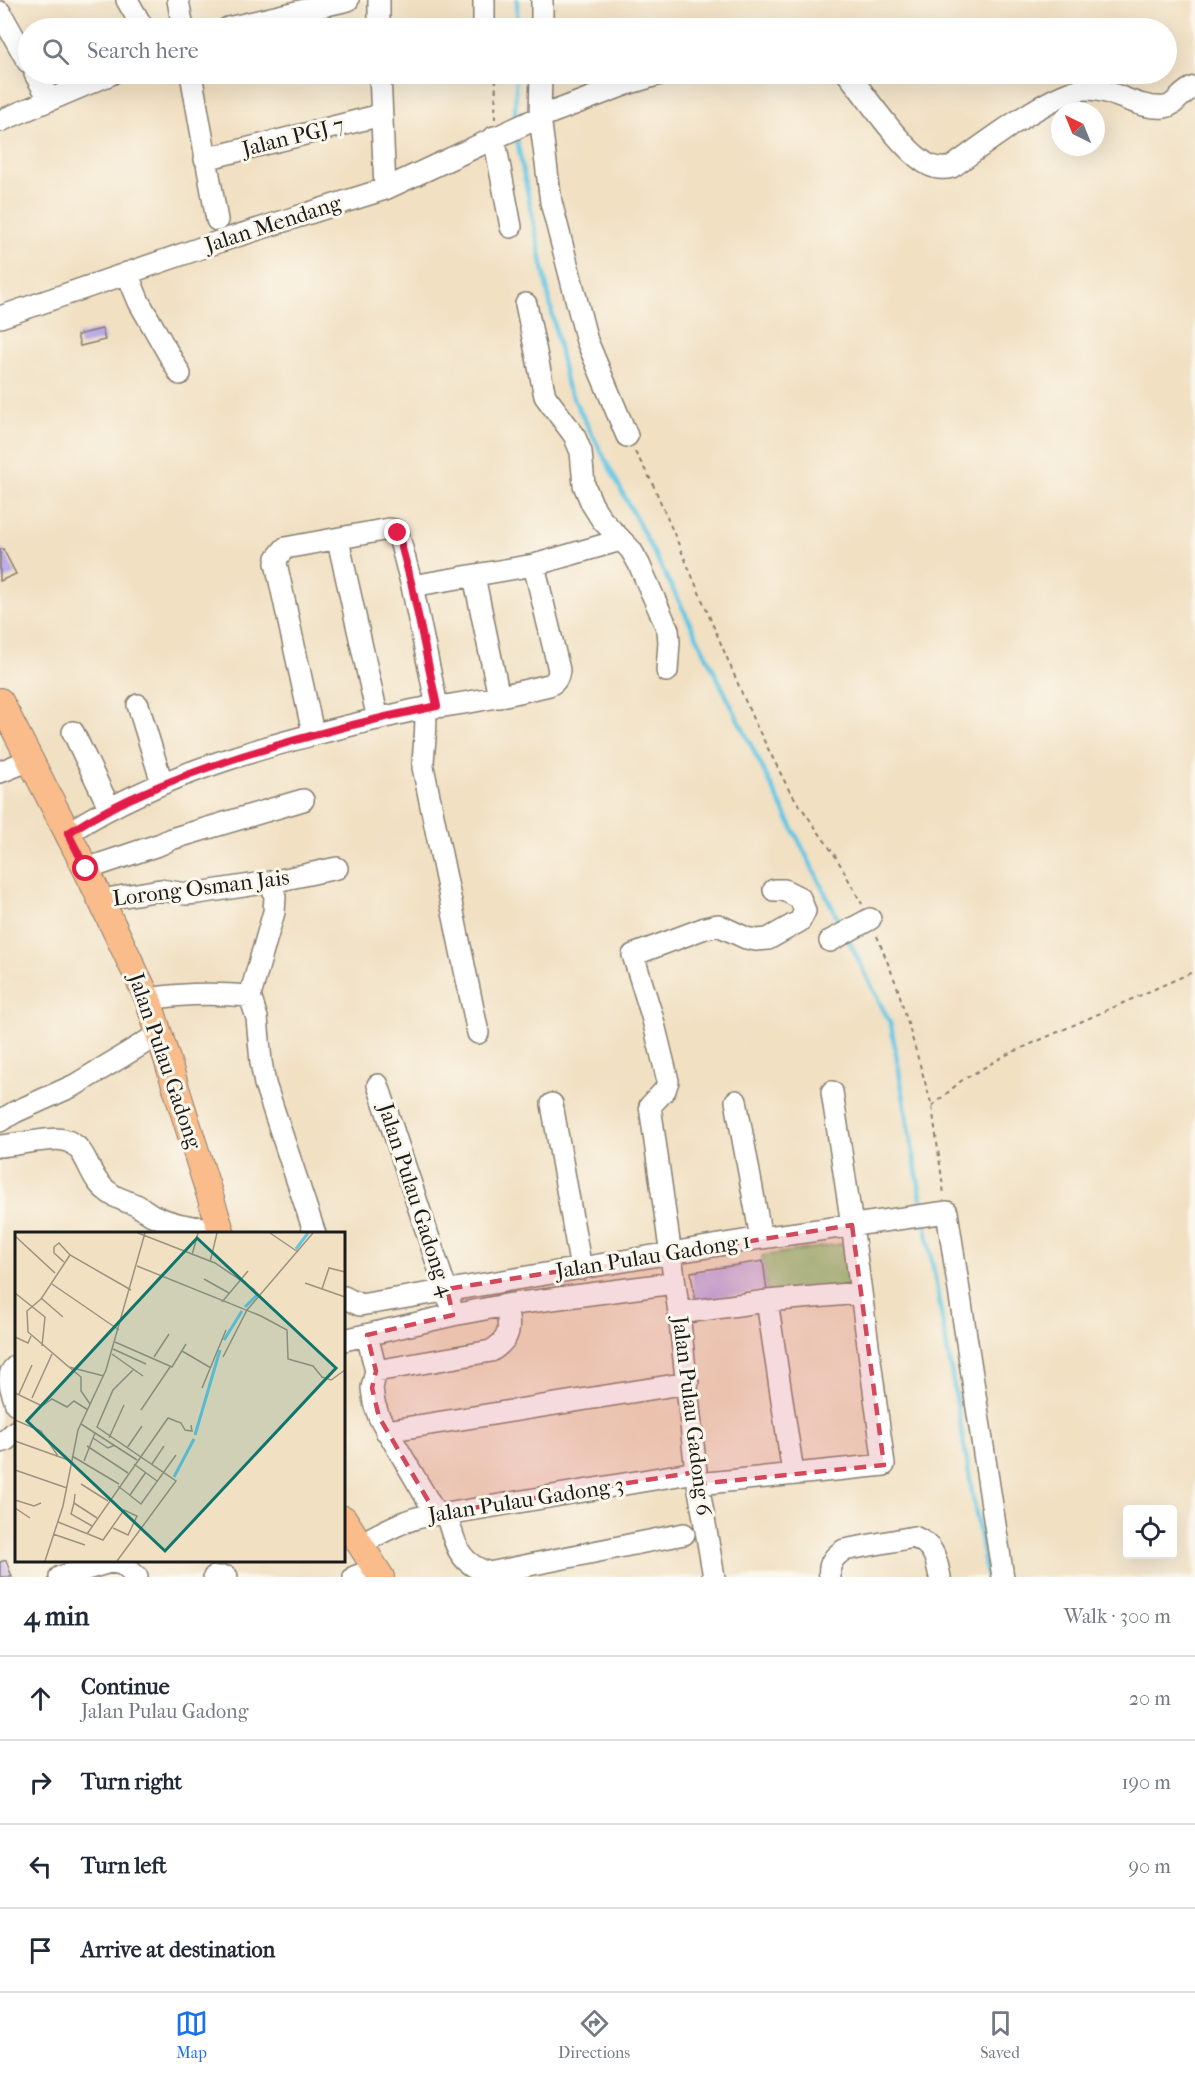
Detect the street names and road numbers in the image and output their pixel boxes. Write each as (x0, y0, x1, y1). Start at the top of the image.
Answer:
street label: Jalan PGJ 7 (237, 112, 347, 163)
street label: Jalan Mendang (200, 190, 345, 259)
street label: Lorong Osman Jais (111, 864, 291, 912)
street label: Jalan Pulau Gadong (122, 968, 207, 1152)
street label: Jalan Pulau Gadong 4 (372, 1098, 460, 1301)
street label: Jalan Pulau Gadong 1 (552, 1228, 752, 1285)
street label: Jalan Pulau Gadong 6 (667, 1313, 717, 1517)
street label: Jalan Pulau Gadong 3 (424, 1472, 626, 1529)

